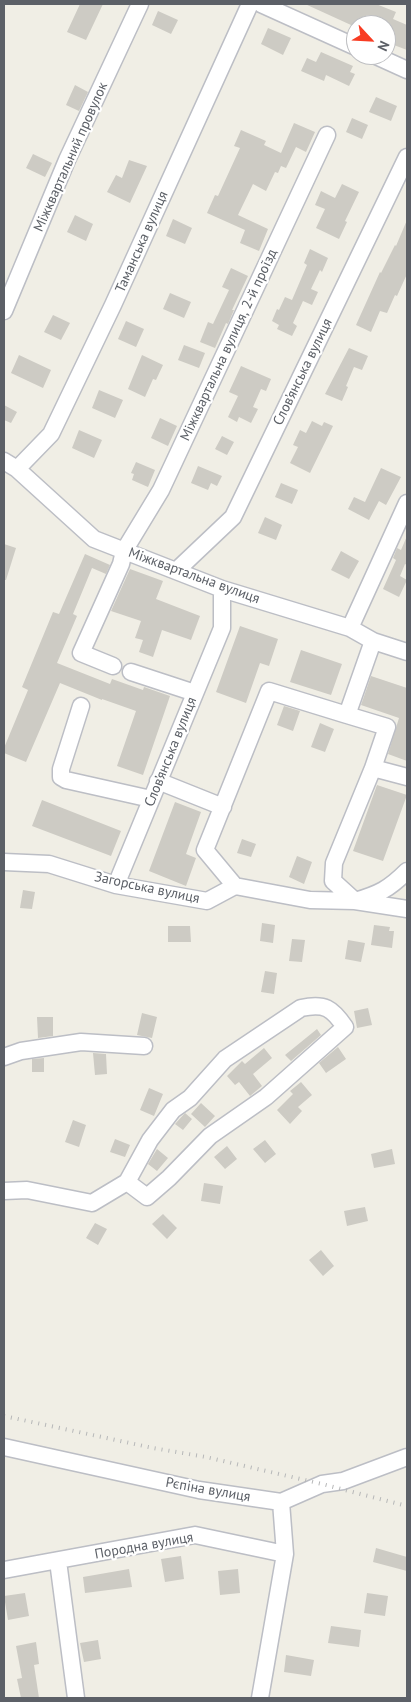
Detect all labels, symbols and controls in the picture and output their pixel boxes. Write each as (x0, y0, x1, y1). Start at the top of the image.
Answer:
north arrow (346, 15, 396, 65)
text: N (374, 38, 394, 54)
street label: Міжквартальний провулок (30, 80, 112, 234)
street label: Таманська вулиця (112, 189, 172, 295)
street label: Міжквартальна вулиця, 2-й проїзд (177, 246, 281, 444)
street label: Слов’янська вулиця (270, 316, 336, 428)
street label: Міжквартальна вулиця (126, 544, 262, 608)
street label: Слов’янська вулиця (141, 695, 201, 809)
street label: Загорська вулиця (93, 869, 201, 907)
street label: Рєпіна вулиця (164, 1474, 252, 1506)
street label: Породна вулиця (93, 1529, 195, 1563)

